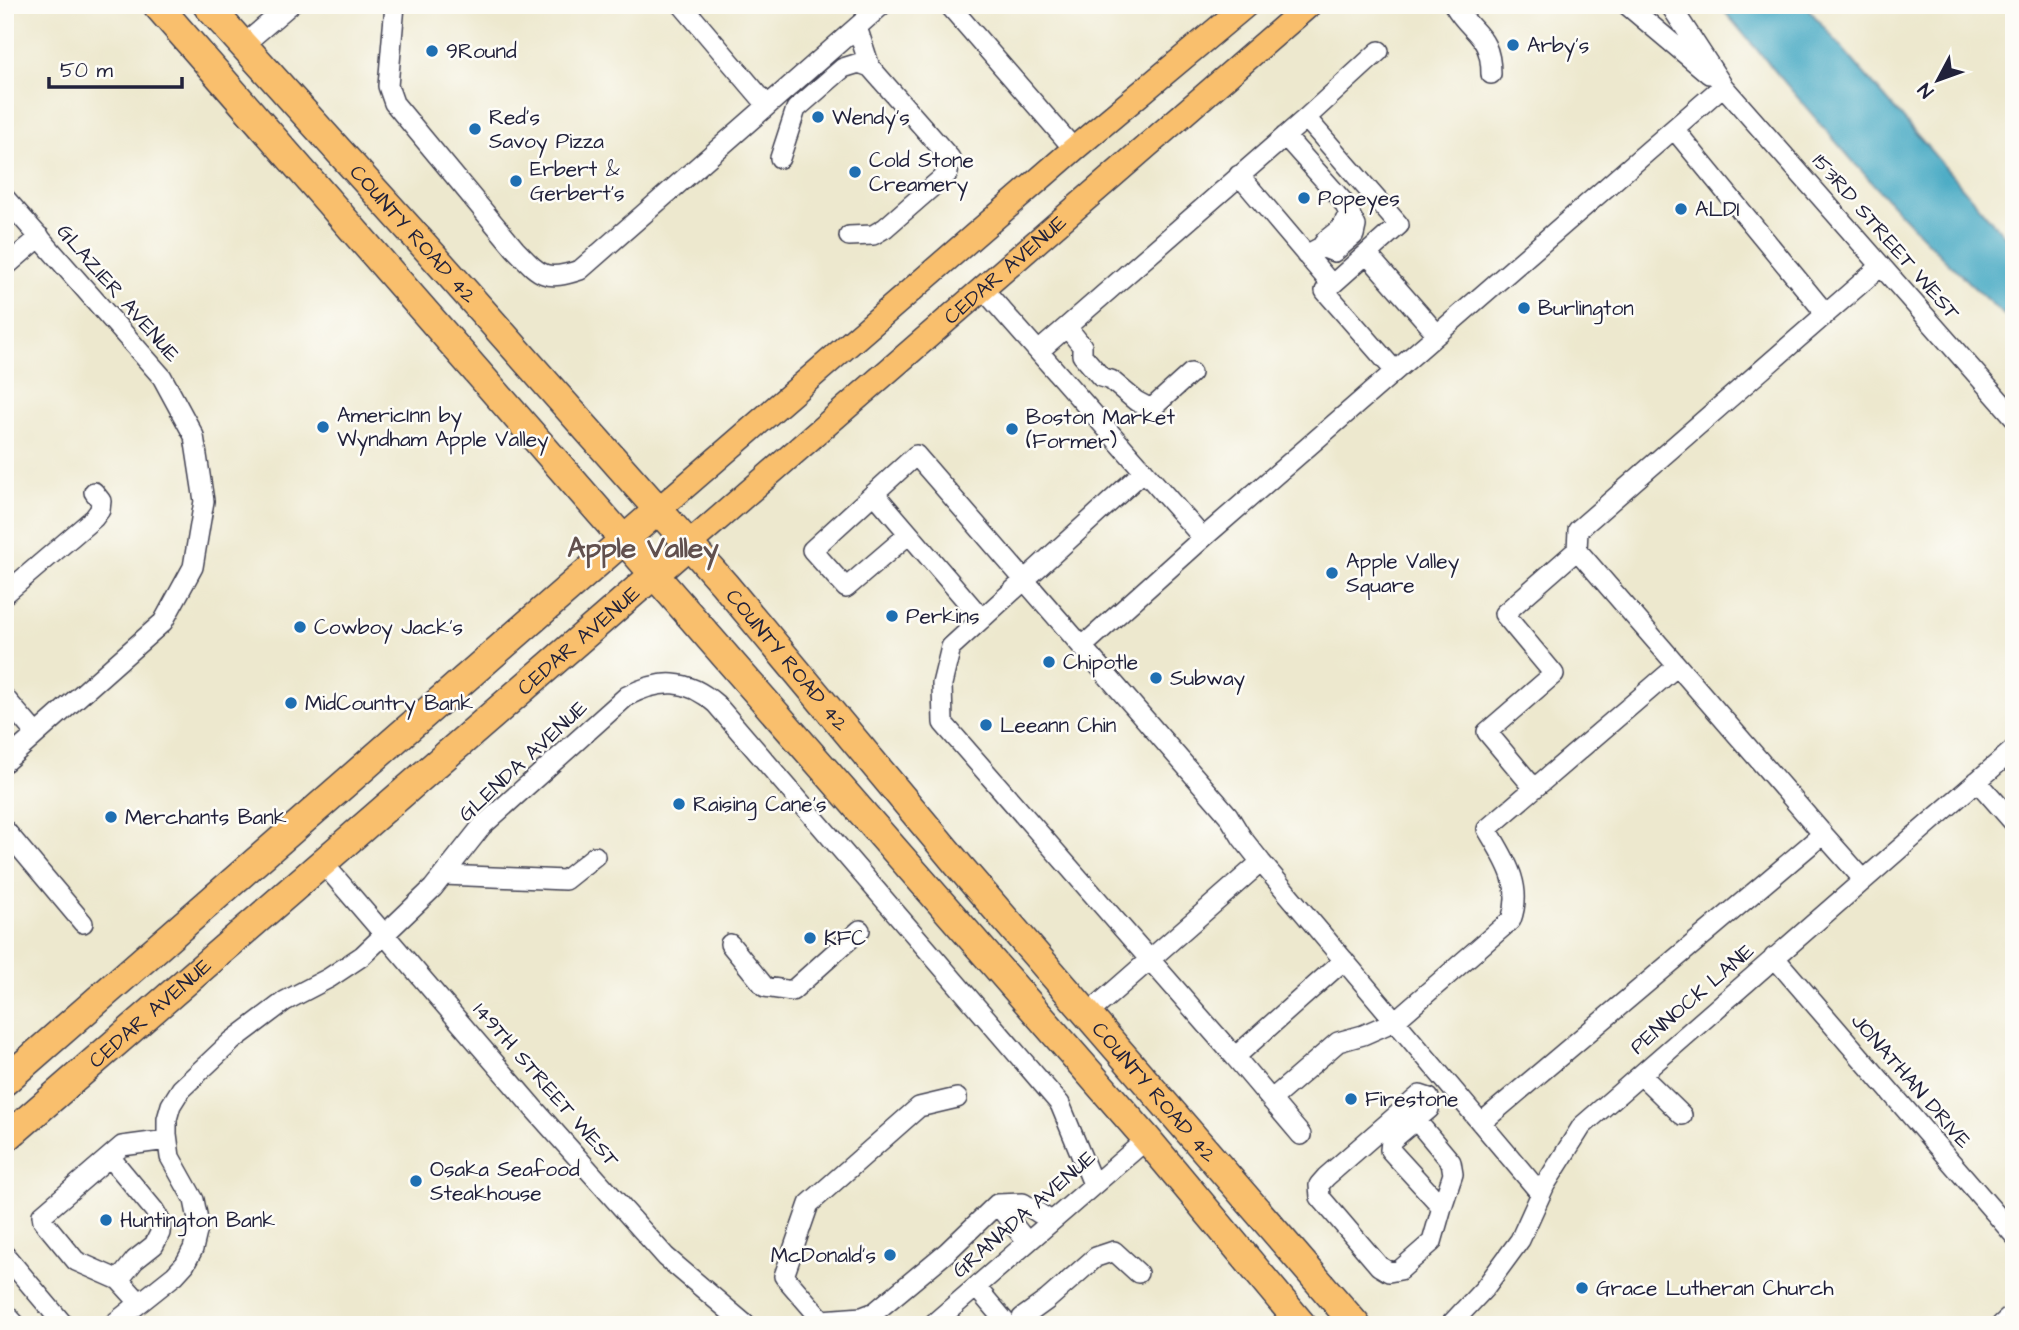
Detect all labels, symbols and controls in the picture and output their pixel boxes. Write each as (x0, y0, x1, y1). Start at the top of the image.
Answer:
place label: Arby's (1527, 31, 1589, 62)
place label: 9Round (446, 37, 517, 66)
marker: Arby's (1505, 37, 1521, 53)
marker: 9Round (424, 43, 440, 59)
scale bar (49, 46, 182, 90)
north arrow (1904, 46, 1974, 116)
text: 50 m (60, 56, 114, 85)
text: N (1912, 77, 1940, 104)
place label: Red's Savoy Pizza (489, 103, 604, 158)
place label: Wendy's (832, 103, 910, 134)
marker: Wendy's (810, 109, 826, 125)
marker: Red's Savoy Pizza (467, 121, 483, 137)
place label: Cold Stone Creamery (869, 146, 974, 201)
street label: 153RD STREET WEST (1806, 148, 1967, 327)
place label: Erbert & Gerbert's (530, 155, 625, 208)
street label: COUNTY ROAD 42 (343, 158, 483, 310)
marker: Cold Stone Creamery (847, 164, 863, 180)
marker: Erbert & Gerbert's (508, 173, 524, 189)
place label: Popeyes (1318, 184, 1400, 215)
marker: Popeyes (1296, 190, 1312, 206)
place label: ALDI (1695, 195, 1740, 224)
marker: ALDI (1673, 201, 1689, 217)
street label: CEDAR AVENUE (937, 207, 1073, 331)
street label: GLAZIER AVENUE (50, 218, 187, 369)
place label: Burlington (1538, 294, 1634, 325)
marker: Burlington (1516, 300, 1532, 316)
place label: AmericInn by Wyndham Apple Valley (337, 401, 549, 456)
place label: Boston Market (Former) (1026, 403, 1175, 456)
marker: AmericInn by Wyndham Apple Valley (315, 419, 331, 435)
marker: Boston Market (Former) (1004, 421, 1020, 437)
district label: Apple Valley (568, 529, 719, 571)
place label: Apple Valley Square (1346, 547, 1460, 600)
marker: Apple Valley Square (1324, 565, 1340, 581)
street label: CEDAR AVENUE (511, 578, 647, 702)
street label: COUNTY ROAD 42 (719, 582, 855, 737)
place label: Perkins (906, 602, 979, 631)
marker: Perkins (884, 608, 900, 624)
place label: Cowboy Jack's (314, 613, 463, 644)
marker: Cowboy Jack's (292, 619, 308, 635)
place label: Chipotle (1063, 648, 1138, 678)
marker: Chipotle (1041, 654, 1057, 670)
place label: Subway (1170, 664, 1246, 695)
marker: Subway (1148, 670, 1164, 686)
place label: MidCountry Bank (305, 689, 473, 720)
street label: GLENDA AVENUE (452, 693, 594, 828)
marker: MidCountry Bank (283, 695, 299, 711)
place label: Leeann Chin (1000, 711, 1116, 740)
marker: Leeann Chin (978, 717, 994, 733)
place label: Raising Cane's (693, 790, 827, 821)
marker: Raising Cane's (671, 796, 687, 812)
place label: Merchants Bank (125, 803, 287, 832)
marker: Merchants Bank (103, 809, 119, 825)
place label: KFC (824, 924, 866, 953)
marker: KFC (802, 930, 818, 946)
street label: PENNOCK LANE (1624, 937, 1761, 1061)
street label: CEDAR AVENUE (82, 951, 218, 1075)
street label: 149TH STREET WEST (466, 996, 626, 1174)
street label: JONATHAN DRIVE (1844, 1007, 1978, 1155)
street label: COUNTY ROAD 42 (1085, 1015, 1223, 1169)
place label: Firestone (1365, 1085, 1458, 1114)
marker: Firestone (1343, 1091, 1359, 1107)
street label: GRANADA AVENUE (946, 1143, 1102, 1284)
place label: Osaka Seafood Steakhouse (430, 1155, 580, 1208)
marker: Osaka Seafood Steakhouse (408, 1173, 424, 1189)
place label: Huntington Bank (120, 1206, 275, 1237)
marker: Huntington Bank (98, 1212, 114, 1228)
place label: McDonald's (771, 1241, 876, 1270)
marker: McDonald's (882, 1247, 898, 1263)
place label: Grace Lutheran Church (1596, 1274, 1834, 1303)
marker: Grace Lutheran Church (1574, 1280, 1590, 1296)

